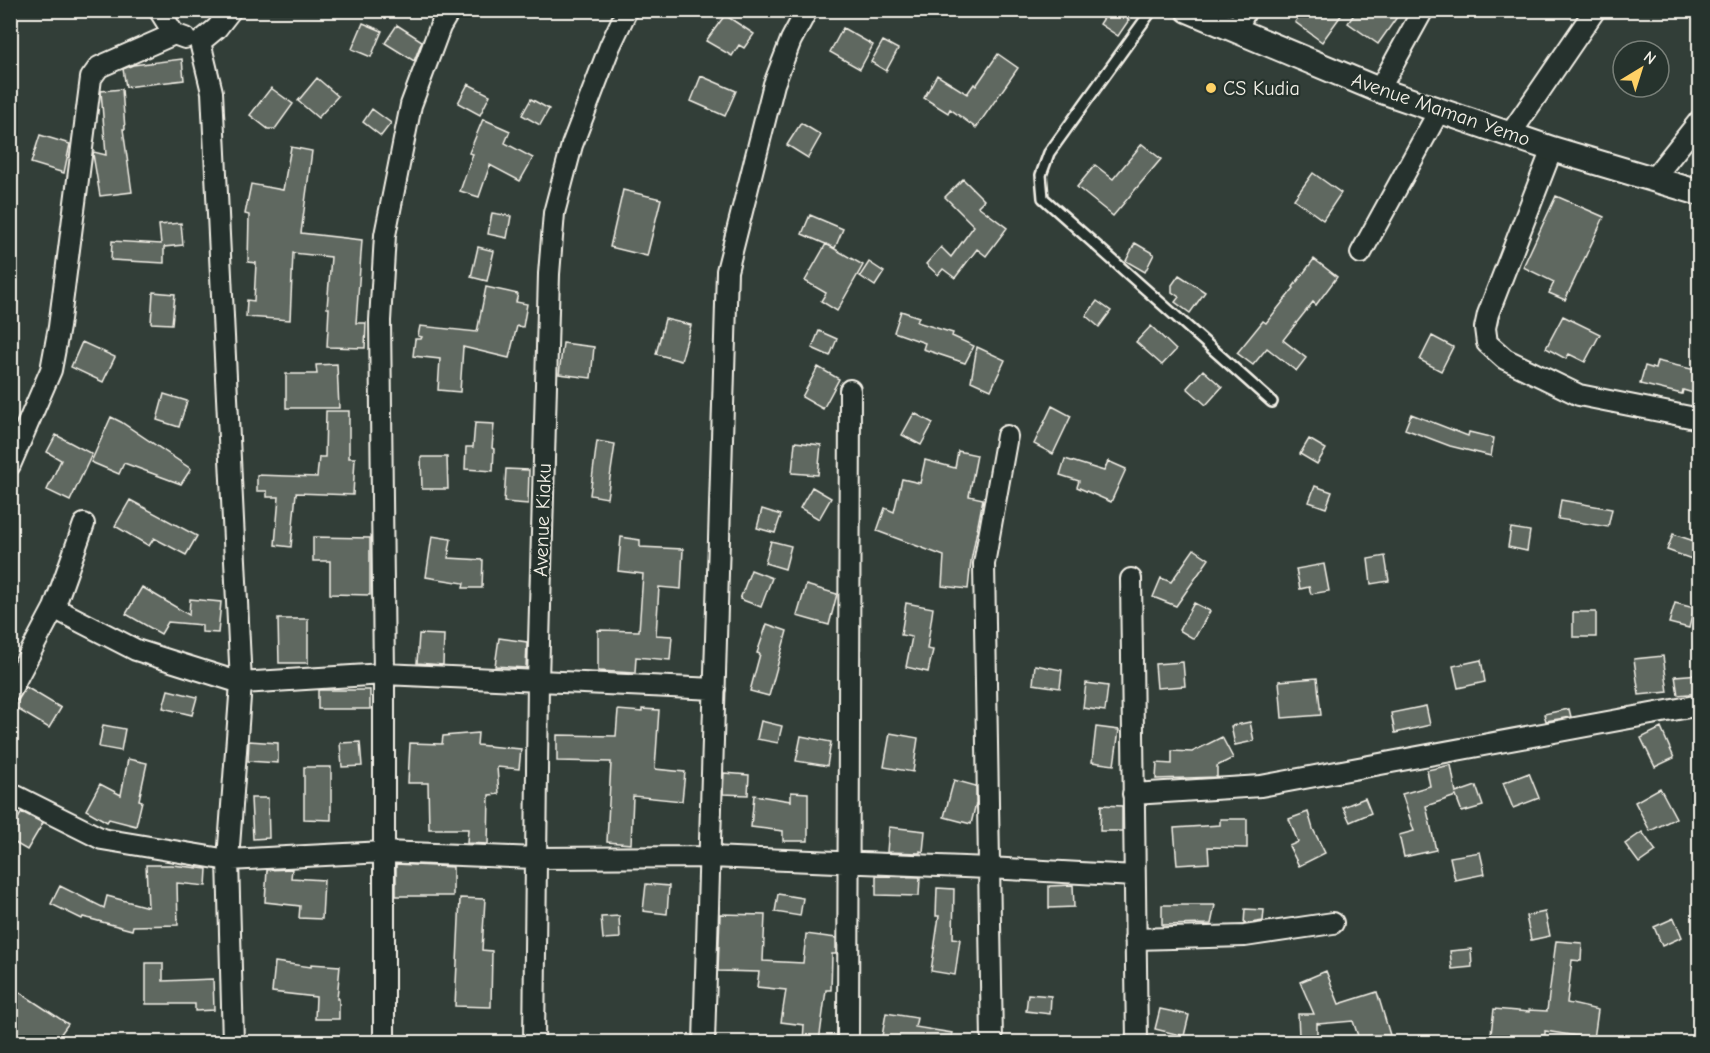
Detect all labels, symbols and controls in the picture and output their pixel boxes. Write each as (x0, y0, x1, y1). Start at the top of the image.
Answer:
north arrow (1611, 39, 1671, 99)
text: N (1640, 48, 1659, 68)
street label: Avenue Maman Yemo (1349, 68, 1533, 151)
place label: CS Kudia (1223, 77, 1300, 100)
marker: CS Kudia (1204, 81, 1218, 95)
street label: Avenue Kiaku (529, 463, 556, 577)

